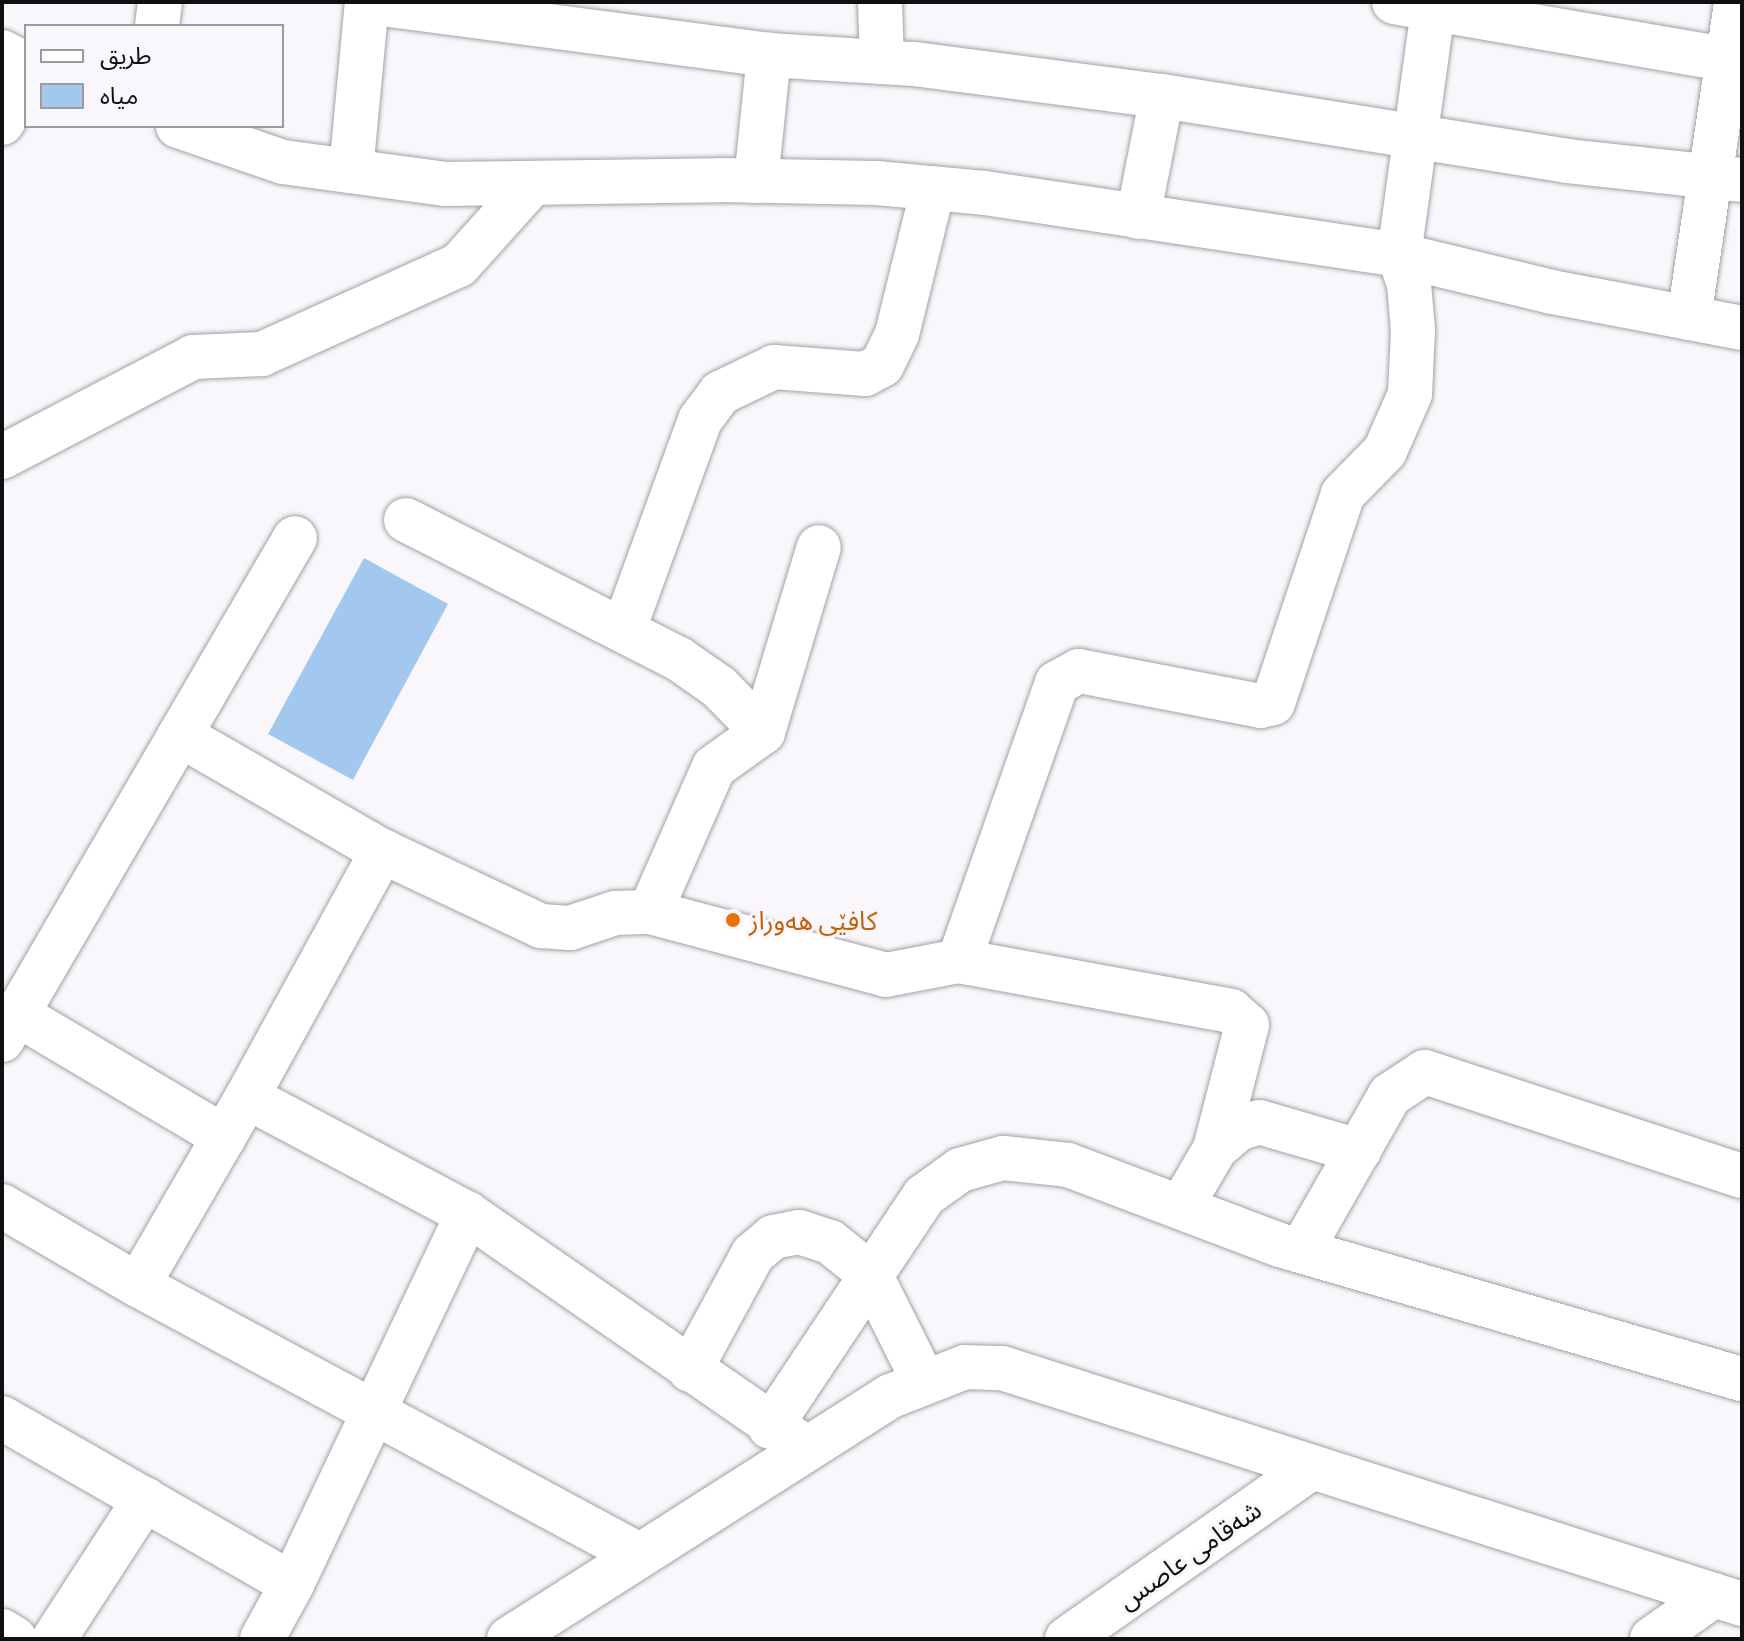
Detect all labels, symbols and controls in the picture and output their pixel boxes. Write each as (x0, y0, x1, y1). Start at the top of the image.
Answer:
legend (24, 24, 284, 128)
text: طريق (100, 40, 152, 69)
text: مياه (100, 80, 138, 109)
place label: کافێی هەوراز (749, 904, 877, 936)
marker: کافێی هەوراز (724, 911, 742, 929)
street label: شه‌قامی عاصس (1111, 1493, 1267, 1615)

